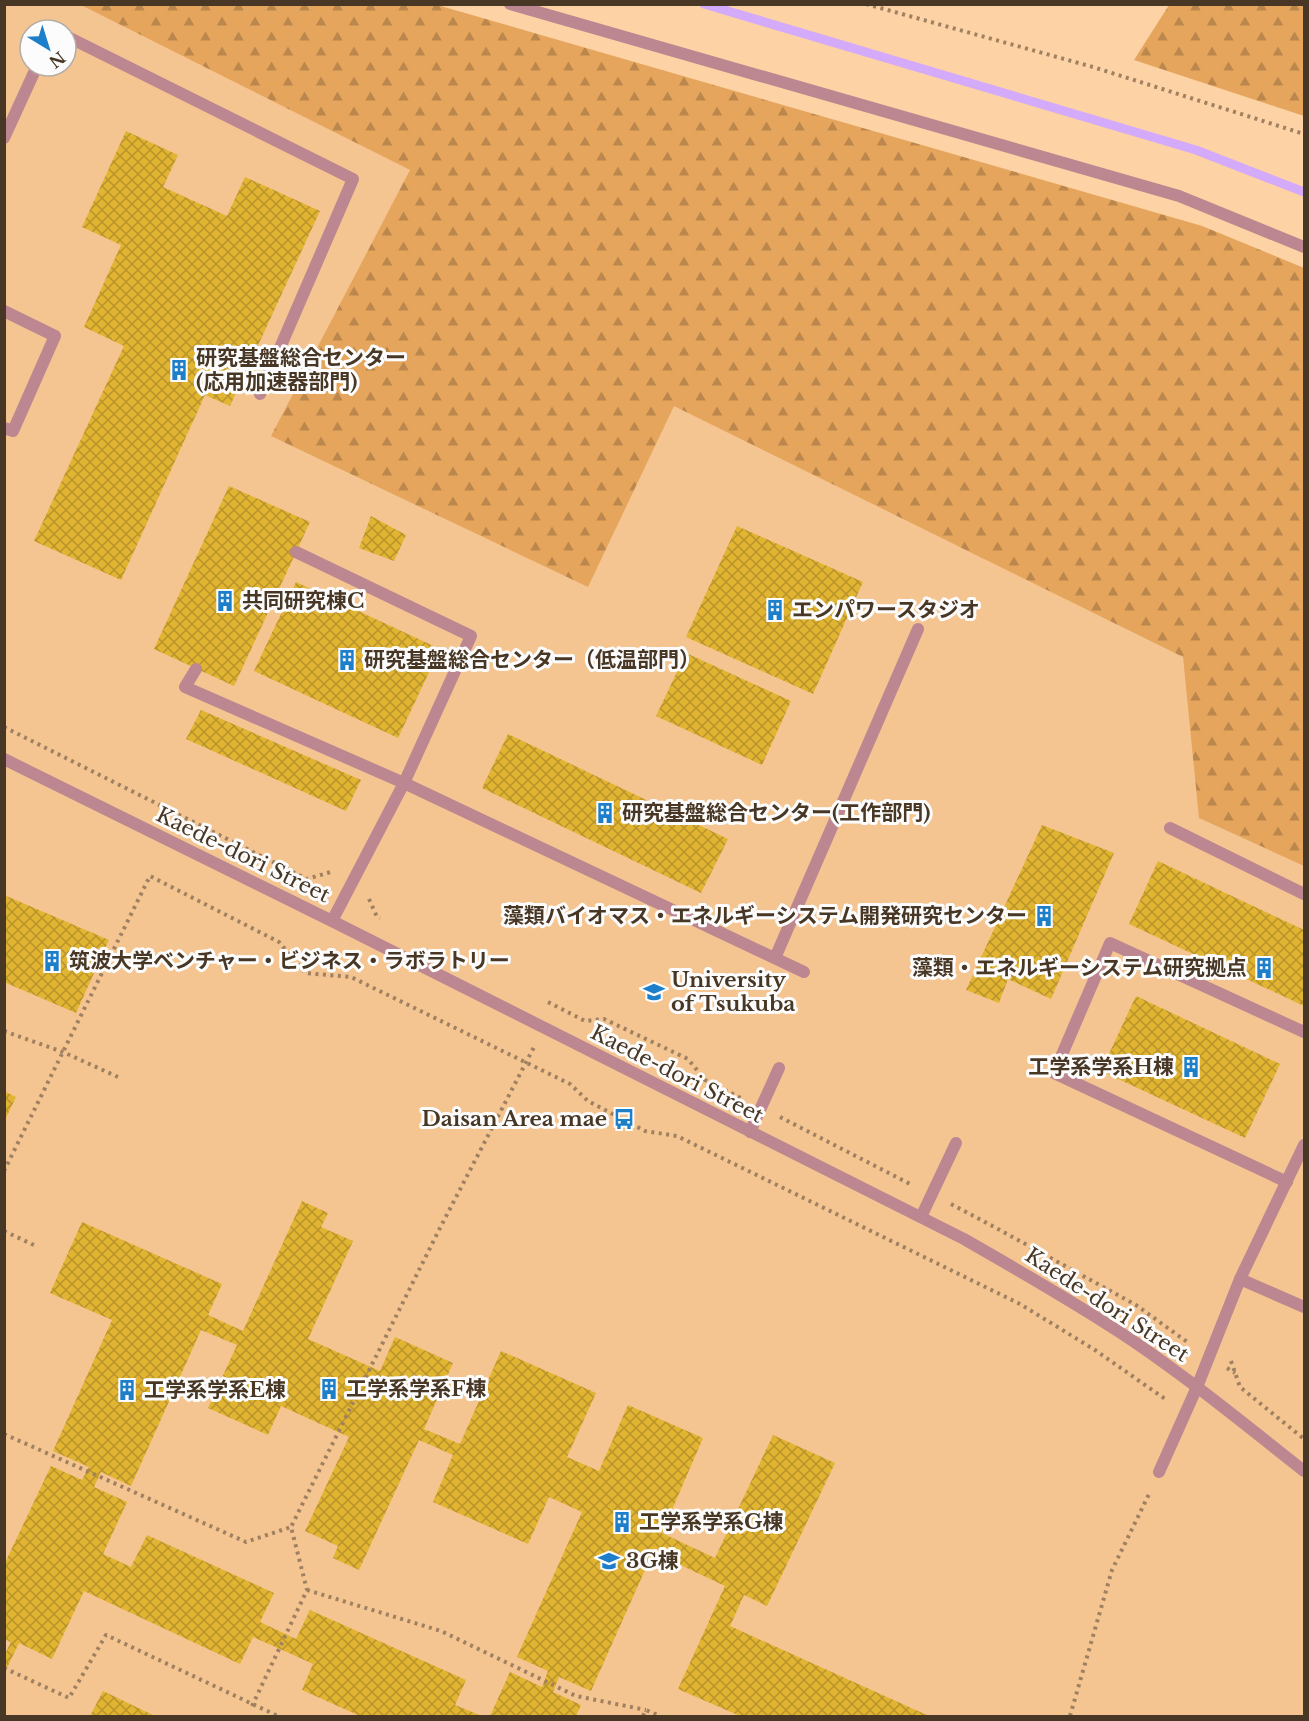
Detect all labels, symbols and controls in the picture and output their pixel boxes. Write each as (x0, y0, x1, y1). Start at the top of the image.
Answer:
north arrow (18, 18, 78, 78)
text: N (45, 47, 69, 72)
place label: 研究基盤総合センター (応用加速器部門) (196, 345, 406, 395)
building icon: 研究基盤総合センター (応用加速器部門) (167, 358, 191, 382)
place label: 共同研究棟C (242, 588, 364, 614)
building icon: 共同研究棟C (213, 589, 237, 613)
place label: エンパワースタジオ (792, 597, 980, 623)
building icon: エンパワースタジオ (763, 598, 787, 622)
place label: 研究基盤総合センター（低温部門） (364, 647, 700, 673)
building icon: 研究基盤総合センター（低温部門） (335, 648, 359, 672)
place label: 研究基盤総合センター(工作部門) (622, 800, 930, 826)
building icon: 研究基盤総合センター(工作部門) (593, 801, 617, 825)
street label: Kaede-dori Street (152, 802, 334, 908)
place label: 藻類バイオマス・エネルギーシステム開発研究センター (503, 903, 1027, 929)
building icon: 藻類バイオマス・エネルギーシステム開発研究センター (1032, 904, 1056, 928)
place label: 筑波大学ベンチャー・ビジネス・ラボラトリー (69, 948, 510, 974)
building icon: 筑波大学ベンチャー・ビジネス・ラボラトリー (40, 949, 64, 973)
place label: 藻類・エネルギーシステム研究拠点 (912, 955, 1247, 981)
building icon: 藻類・エネルギーシステム研究拠点 (1252, 956, 1276, 980)
place label: University of Tsukuba (671, 967, 795, 1017)
school or university icon: University of Tsukuba (642, 980, 666, 1004)
street label: Kaede-dori Street (586, 1019, 768, 1129)
place label: 工学系学系H棟 (1028, 1054, 1174, 1080)
building icon: 工学系学系H棟 (1179, 1055, 1203, 1079)
place label: Daisan Area mae (422, 1106, 607, 1132)
bus stop icon: Daisan Area mae (612, 1107, 636, 1131)
street label: Kaede-dori Street (1020, 1242, 1194, 1368)
place label: 工学系学系F棟 (346, 1376, 486, 1402)
place label: 工学系学系E棟 (144, 1377, 286, 1403)
building icon: 工学系学系F棟 (317, 1377, 341, 1401)
building icon: 工学系学系E棟 (115, 1378, 139, 1402)
place label: 工学系学系G棟 (639, 1509, 783, 1535)
building icon: 工学系学系G棟 (610, 1510, 634, 1534)
place label: 3G棟 (626, 1548, 679, 1574)
school or university icon: 3G棟 (597, 1549, 621, 1573)

